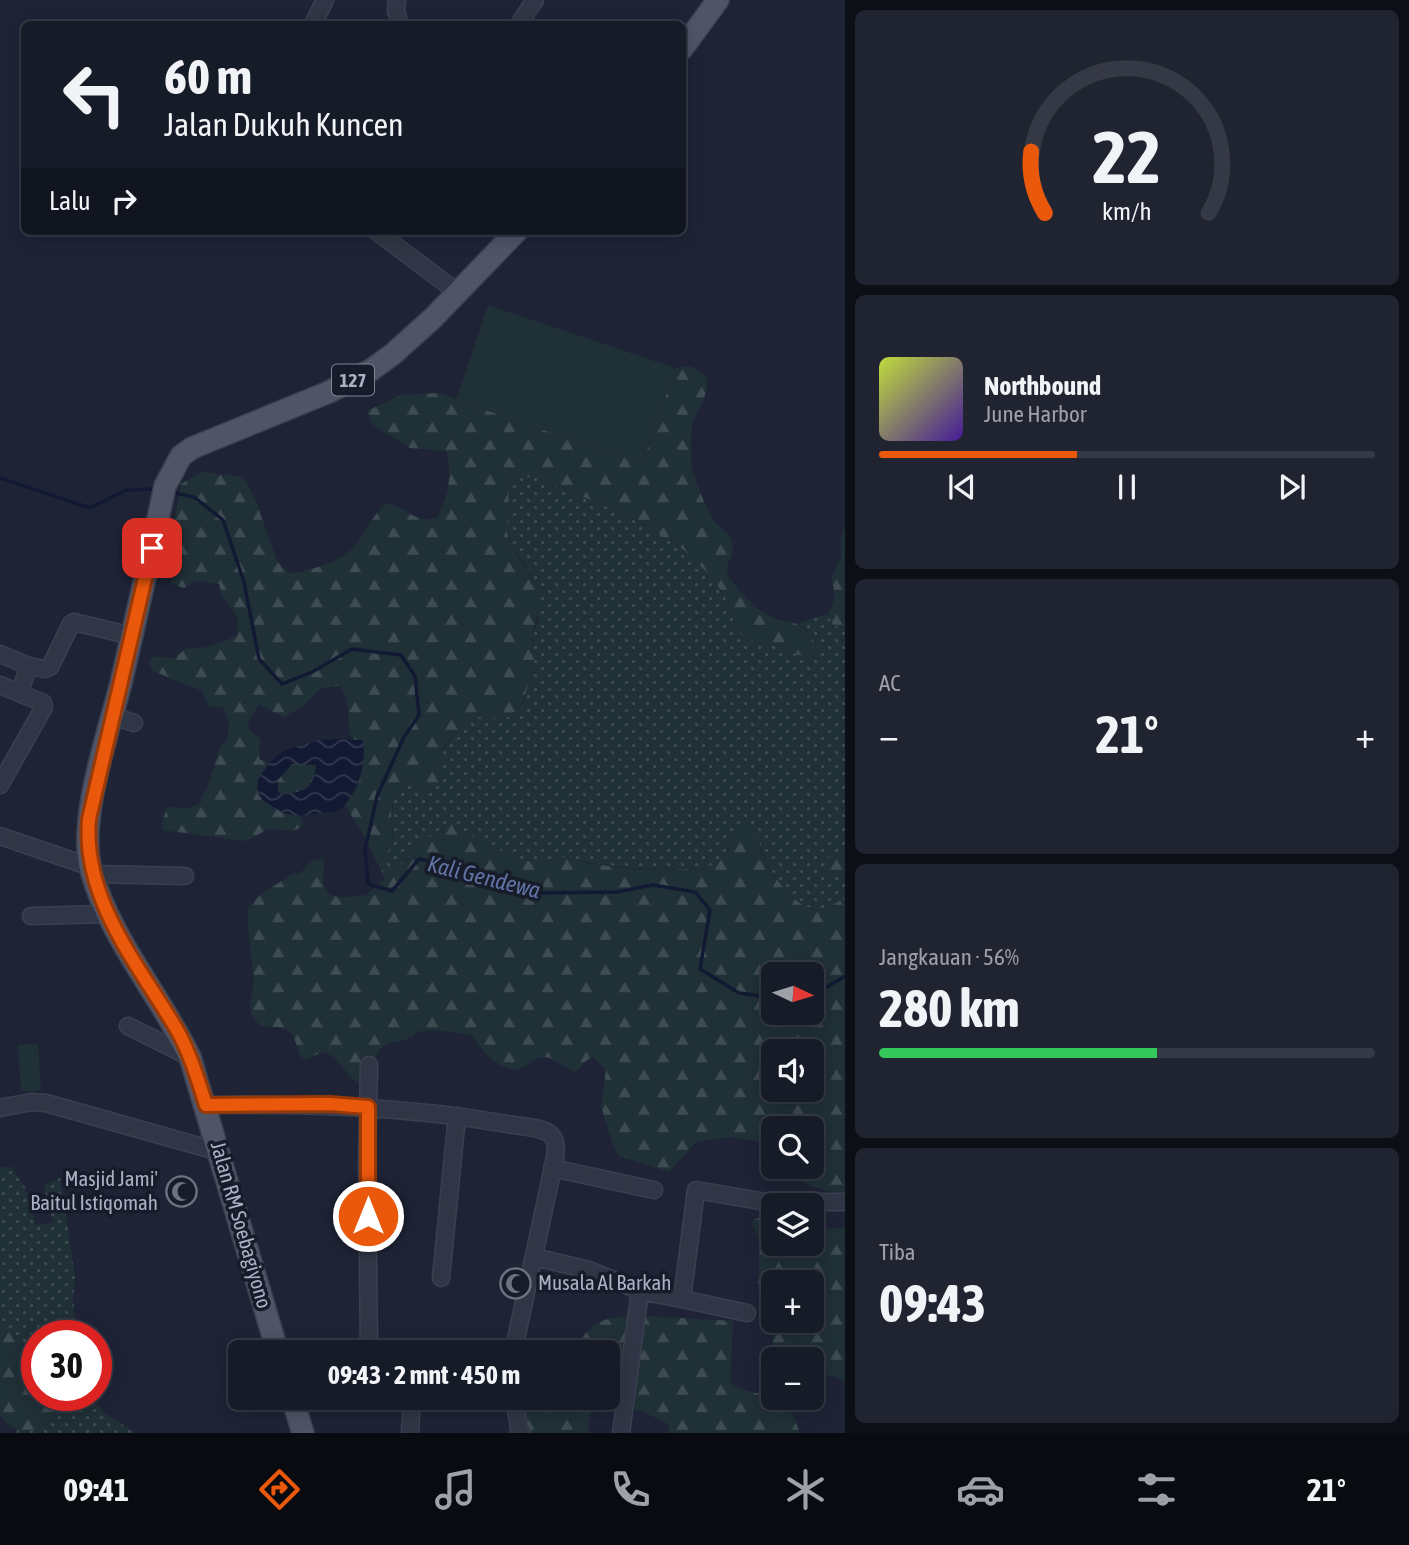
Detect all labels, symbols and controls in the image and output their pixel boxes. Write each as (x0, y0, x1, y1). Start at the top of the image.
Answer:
text: 60 m (164, 48, 252, 104)
icon: left (49, 49, 140, 140)
text: Jalan Dukuh Kuncen (164, 106, 403, 143)
text: 22 (1093, 116, 1161, 199)
icon: right (105, 182, 143, 220)
text: Lalu (49, 186, 91, 216)
text: km/h (1102, 197, 1152, 225)
road number: 127 (332, 364, 374, 396)
text: Northbound (984, 371, 1101, 401)
text: June Harbor (984, 401, 1087, 427)
icon: previous (943, 468, 981, 506)
icon: pause (1108, 468, 1146, 506)
icon: next (1273, 468, 1311, 506)
pin (122, 518, 182, 578)
icon: arrive (133, 529, 171, 567)
text: AC (879, 670, 901, 696)
text: 21° (1095, 704, 1159, 764)
text: − (879, 713, 899, 756)
text: + (1355, 713, 1375, 756)
water label: Kali Gendewa (425, 850, 543, 904)
text: Jangkauan · 56% (879, 944, 1019, 970)
north arrow (761, 962, 824, 1026)
map controls (761, 962, 824, 1410)
text: 280 km (879, 978, 1020, 1038)
button: sound (761, 1039, 824, 1102)
button: search (761, 1116, 824, 1179)
street label: Jalan RM Soebagiyono (207, 1139, 277, 1311)
place label: Masjid Jami' Baitul Istiqomah (30, 1166, 158, 1214)
mosque icon: Masjid Jami' Baitul Istiqomah (164, 1174, 198, 1208)
position arrow (331, 1179, 405, 1253)
button: layers (761, 1193, 824, 1256)
text: Tiba (879, 1239, 916, 1265)
mosque icon: Musala Al Barkah (498, 1266, 532, 1300)
place label: Musala Al Barkah (538, 1270, 671, 1294)
button: + (761, 1270, 824, 1333)
text: 09:43 (879, 1273, 986, 1333)
speed limit sign: 30 (21, 1320, 112, 1411)
button: − (761, 1347, 824, 1410)
text: 09:43 · 2 mnt · 450 m (328, 1360, 520, 1390)
icon: directions (255, 1465, 304, 1514)
icon: music (431, 1465, 480, 1514)
icon: phone (606, 1465, 655, 1514)
icon: climate (781, 1465, 830, 1514)
icon: car (956, 1465, 1005, 1514)
icon: filters (1132, 1465, 1181, 1514)
text: 09:41 (63, 1471, 129, 1508)
text: 21° (1307, 1471, 1346, 1508)

